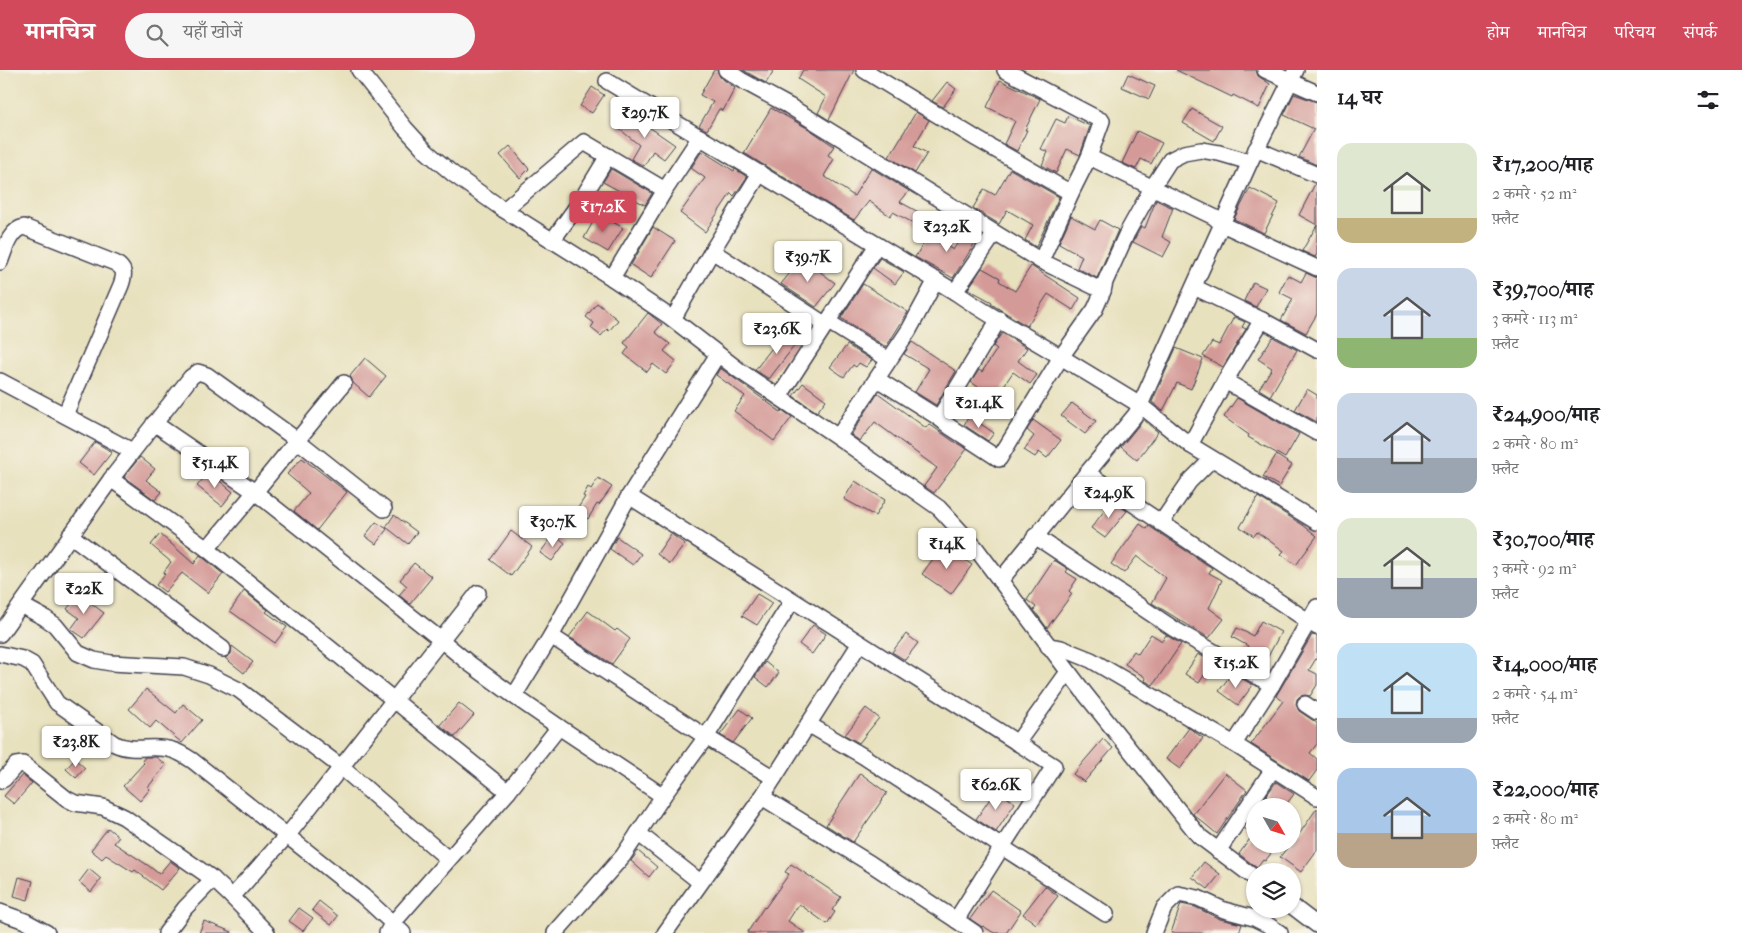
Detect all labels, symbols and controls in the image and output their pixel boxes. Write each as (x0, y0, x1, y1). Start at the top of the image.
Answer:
search box (125, 13, 475, 58)
text: मानचित्र (25, 17, 95, 45)
icon: search (143, 21, 171, 49)
text: यहाँ खोजें (183, 21, 243, 43)
text: होम (1487, 22, 1510, 43)
text: मानचित्र (1538, 22, 1586, 43)
text: परिचय (1614, 22, 1655, 43)
text: संपर्क (1683, 22, 1717, 43)
text: 14 घर (1337, 85, 1382, 109)
icon: filters (1694, 86, 1722, 114)
pin: ₹29.7K (604, 97, 686, 139)
text: ₹29.7K (621, 103, 669, 122)
text: ₹17,200/माह (1492, 152, 1593, 176)
icon: home (1377, 163, 1437, 223)
text: 2 कमरे · 52 m² (1492, 184, 1576, 203)
pin: ₹17.2K (562, 190, 644, 233)
text: ₹17.2K (580, 197, 626, 216)
text: फ़्लैट (1492, 209, 1519, 228)
pin: ₹23.2K (906, 210, 988, 253)
text: ₹23.2K (924, 217, 970, 236)
pin: ₹39.7K (767, 240, 849, 283)
text: ₹39.7K (785, 247, 831, 266)
text: ₹39,700/माह (1492, 277, 1593, 301)
icon: home (1377, 288, 1437, 348)
text: 3 कमरे · 113 m² (1492, 309, 1578, 328)
pin: ₹23.6K (736, 312, 818, 355)
text: ₹23.6K (753, 319, 801, 338)
text: फ़्लैट (1492, 334, 1519, 353)
pin: ₹21.4K (938, 386, 1020, 429)
text: ₹21.4K (955, 393, 1003, 412)
text: ₹24,900/माह (1492, 402, 1599, 426)
icon: home (1377, 413, 1437, 473)
text: 2 कमरे · 80 m² (1492, 434, 1578, 453)
pin: ₹51.4K (174, 446, 256, 489)
text: ₹51.4K (192, 453, 238, 472)
text: फ़्लैट (1492, 459, 1519, 478)
pin: ₹24.9K (1068, 476, 1150, 519)
text: ₹24.9K (1084, 483, 1134, 502)
pin: ₹30.7K (512, 506, 594, 548)
text: ₹30.7K (530, 512, 576, 531)
text: ₹30,700/माह (1492, 527, 1594, 551)
pin: ₹14K (917, 528, 977, 570)
text: ₹14K (929, 534, 965, 553)
icon: home (1377, 538, 1437, 598)
text: 3 कमरे · 92 m² (1492, 559, 1576, 578)
pin: ₹22K (54, 572, 114, 615)
text: ₹22K (65, 579, 103, 598)
text: फ़्लैट (1492, 584, 1519, 603)
pin: ₹15.2K (1195, 646, 1277, 689)
text: ₹14,000/माह (1492, 652, 1597, 676)
text: ₹15.2K (1214, 653, 1258, 672)
icon: home (1377, 663, 1437, 723)
text: 2 कमरे · 54 m² (1492, 684, 1578, 703)
text: फ़्लैट (1492, 709, 1519, 728)
pin: ₹23.8K (35, 726, 117, 768)
text: ₹23.8K (53, 732, 99, 751)
pin: ₹62.6K (955, 768, 1037, 811)
text: ₹62.6K (971, 775, 1021, 794)
text: ₹22,000/माह (1492, 777, 1598, 801)
icon: home (1377, 788, 1437, 848)
north arrow (1246, 798, 1301, 852)
map controls (1246, 798, 1301, 918)
text: 2 कमरे · 80 m² (1492, 809, 1578, 828)
text: फ़्लैट (1492, 834, 1519, 853)
button: layers (1246, 863, 1301, 918)

